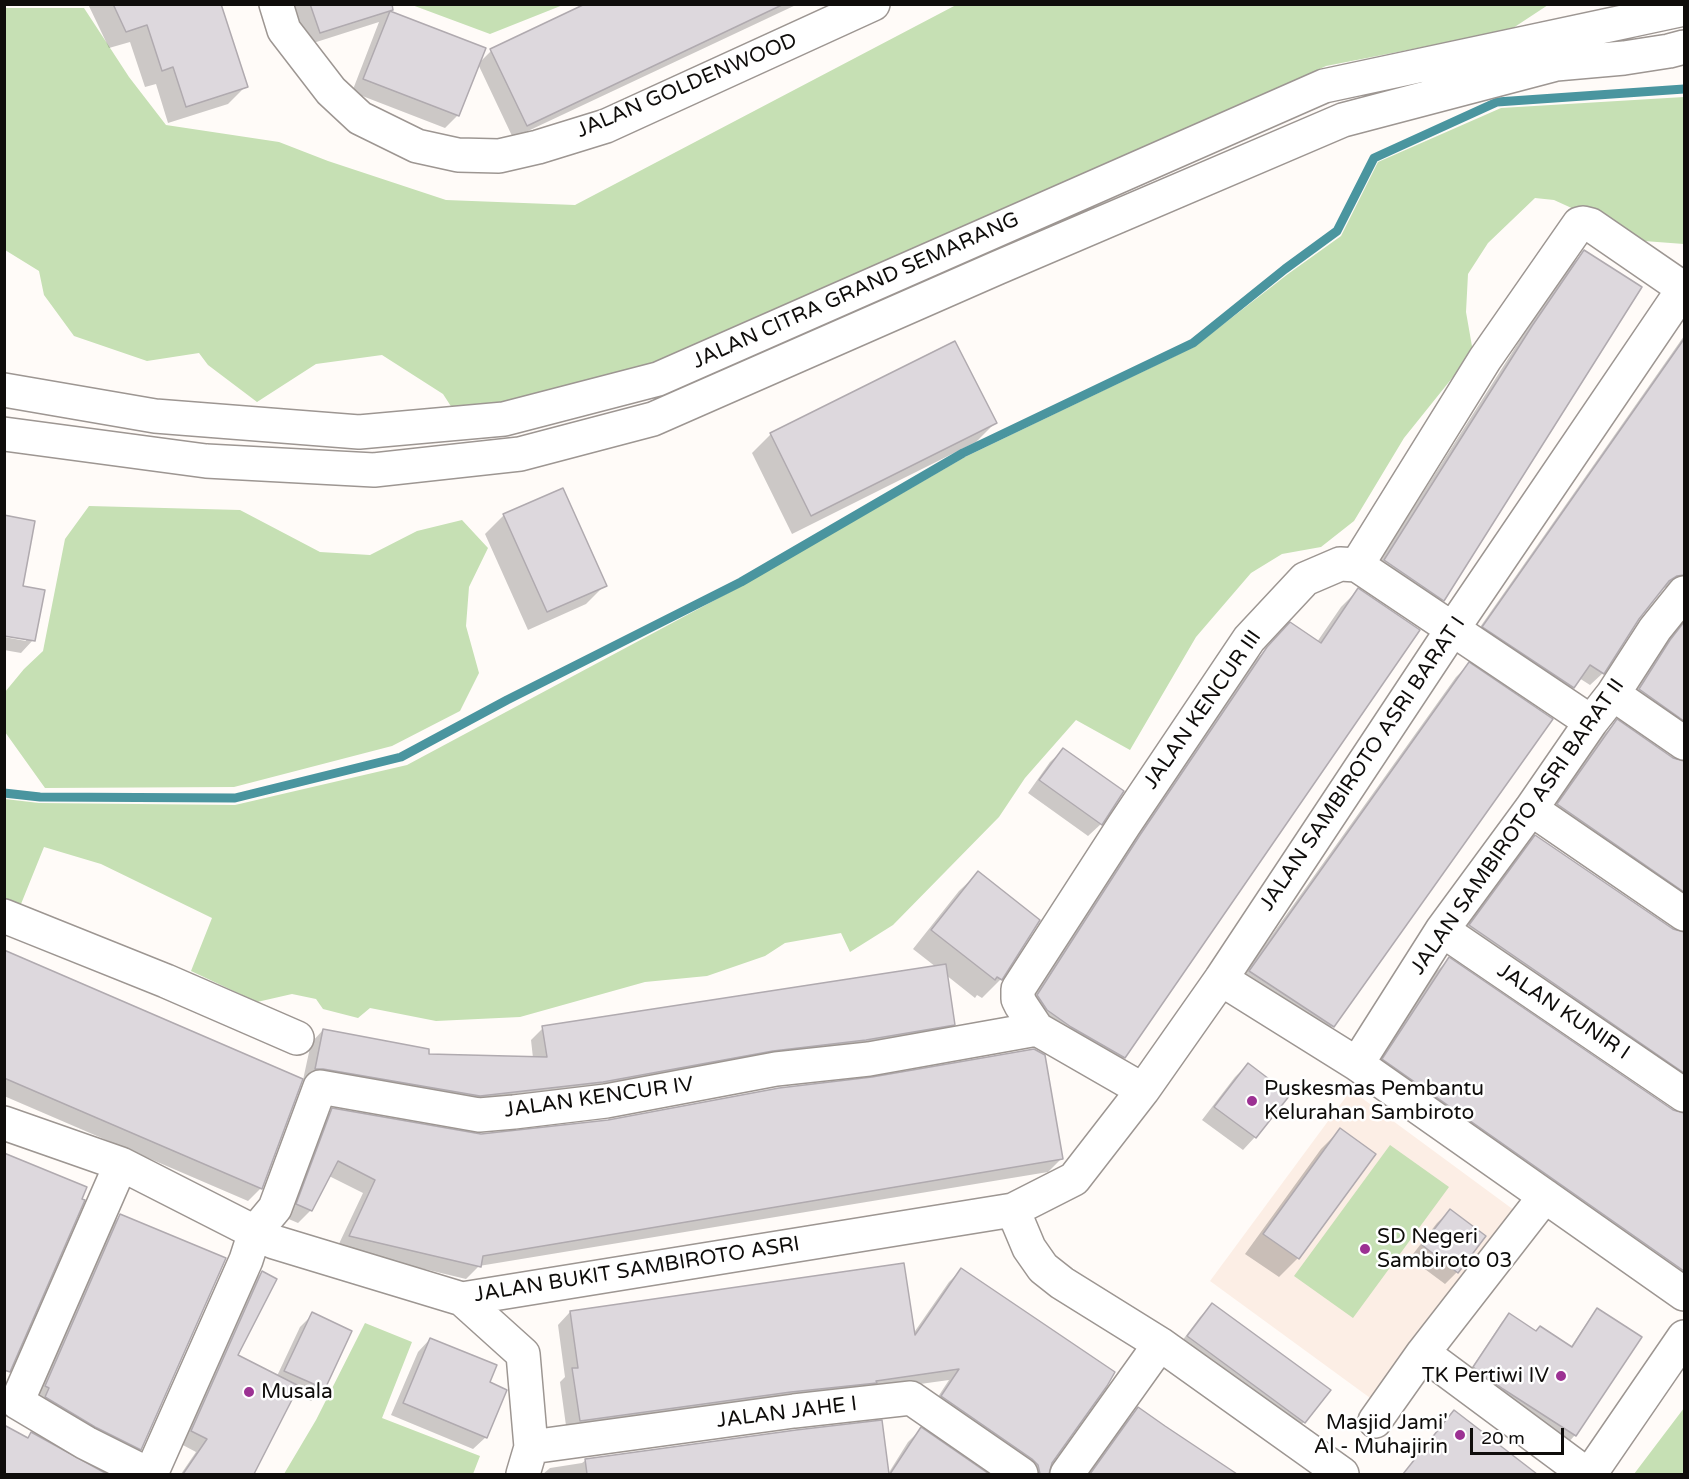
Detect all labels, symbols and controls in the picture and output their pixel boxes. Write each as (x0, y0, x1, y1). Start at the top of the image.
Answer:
street label: JALAN GOLDENWOOD (573, 28, 801, 144)
street label: JALAN CITRA GRAND SEMARANG (689, 207, 1023, 375)
street label: JALAN SAMBIROTO ASRI BARAT I (1255, 612, 1471, 916)
street label: JALAN KENCUR III (1139, 626, 1267, 794)
street label: JALAN SAMBIROTO ASRI BARAT II (1406, 674, 1630, 980)
street label: JALAN KUNIR I (1492, 958, 1634, 1066)
street label: JALAN KENCUR IV (503, 1072, 695, 1124)
place label: Puskesmas Pembantu Kelurahan Sambiroto (1264, 1076, 1484, 1126)
marker: Puskesmas Pembantu Kelurahan Sambiroto (1245, 1094, 1259, 1108)
place label: SD Negeri Sambiroto 03 (1377, 1224, 1512, 1274)
street label: JALAN BUKIT SAMBIROTO ASRI (473, 1232, 801, 1308)
marker: SD Negeri Sambiroto 03 (1358, 1242, 1372, 1256)
place label: TK Pertiwi IV (1422, 1363, 1549, 1389)
marker: TK Pertiwi IV (1554, 1369, 1568, 1383)
place label: Musala (261, 1379, 333, 1405)
marker: Musala (242, 1385, 256, 1399)
street label: JALAN JAHE I (715, 1392, 859, 1434)
place label: Masjid Jami' Al - Muhajirin (1314, 1410, 1448, 1460)
scale bar (1473, 1416, 1568, 1454)
text: 20 m (1481, 1427, 1525, 1449)
marker: Masjid Jami' Al - Muhajirin (1453, 1428, 1467, 1442)

